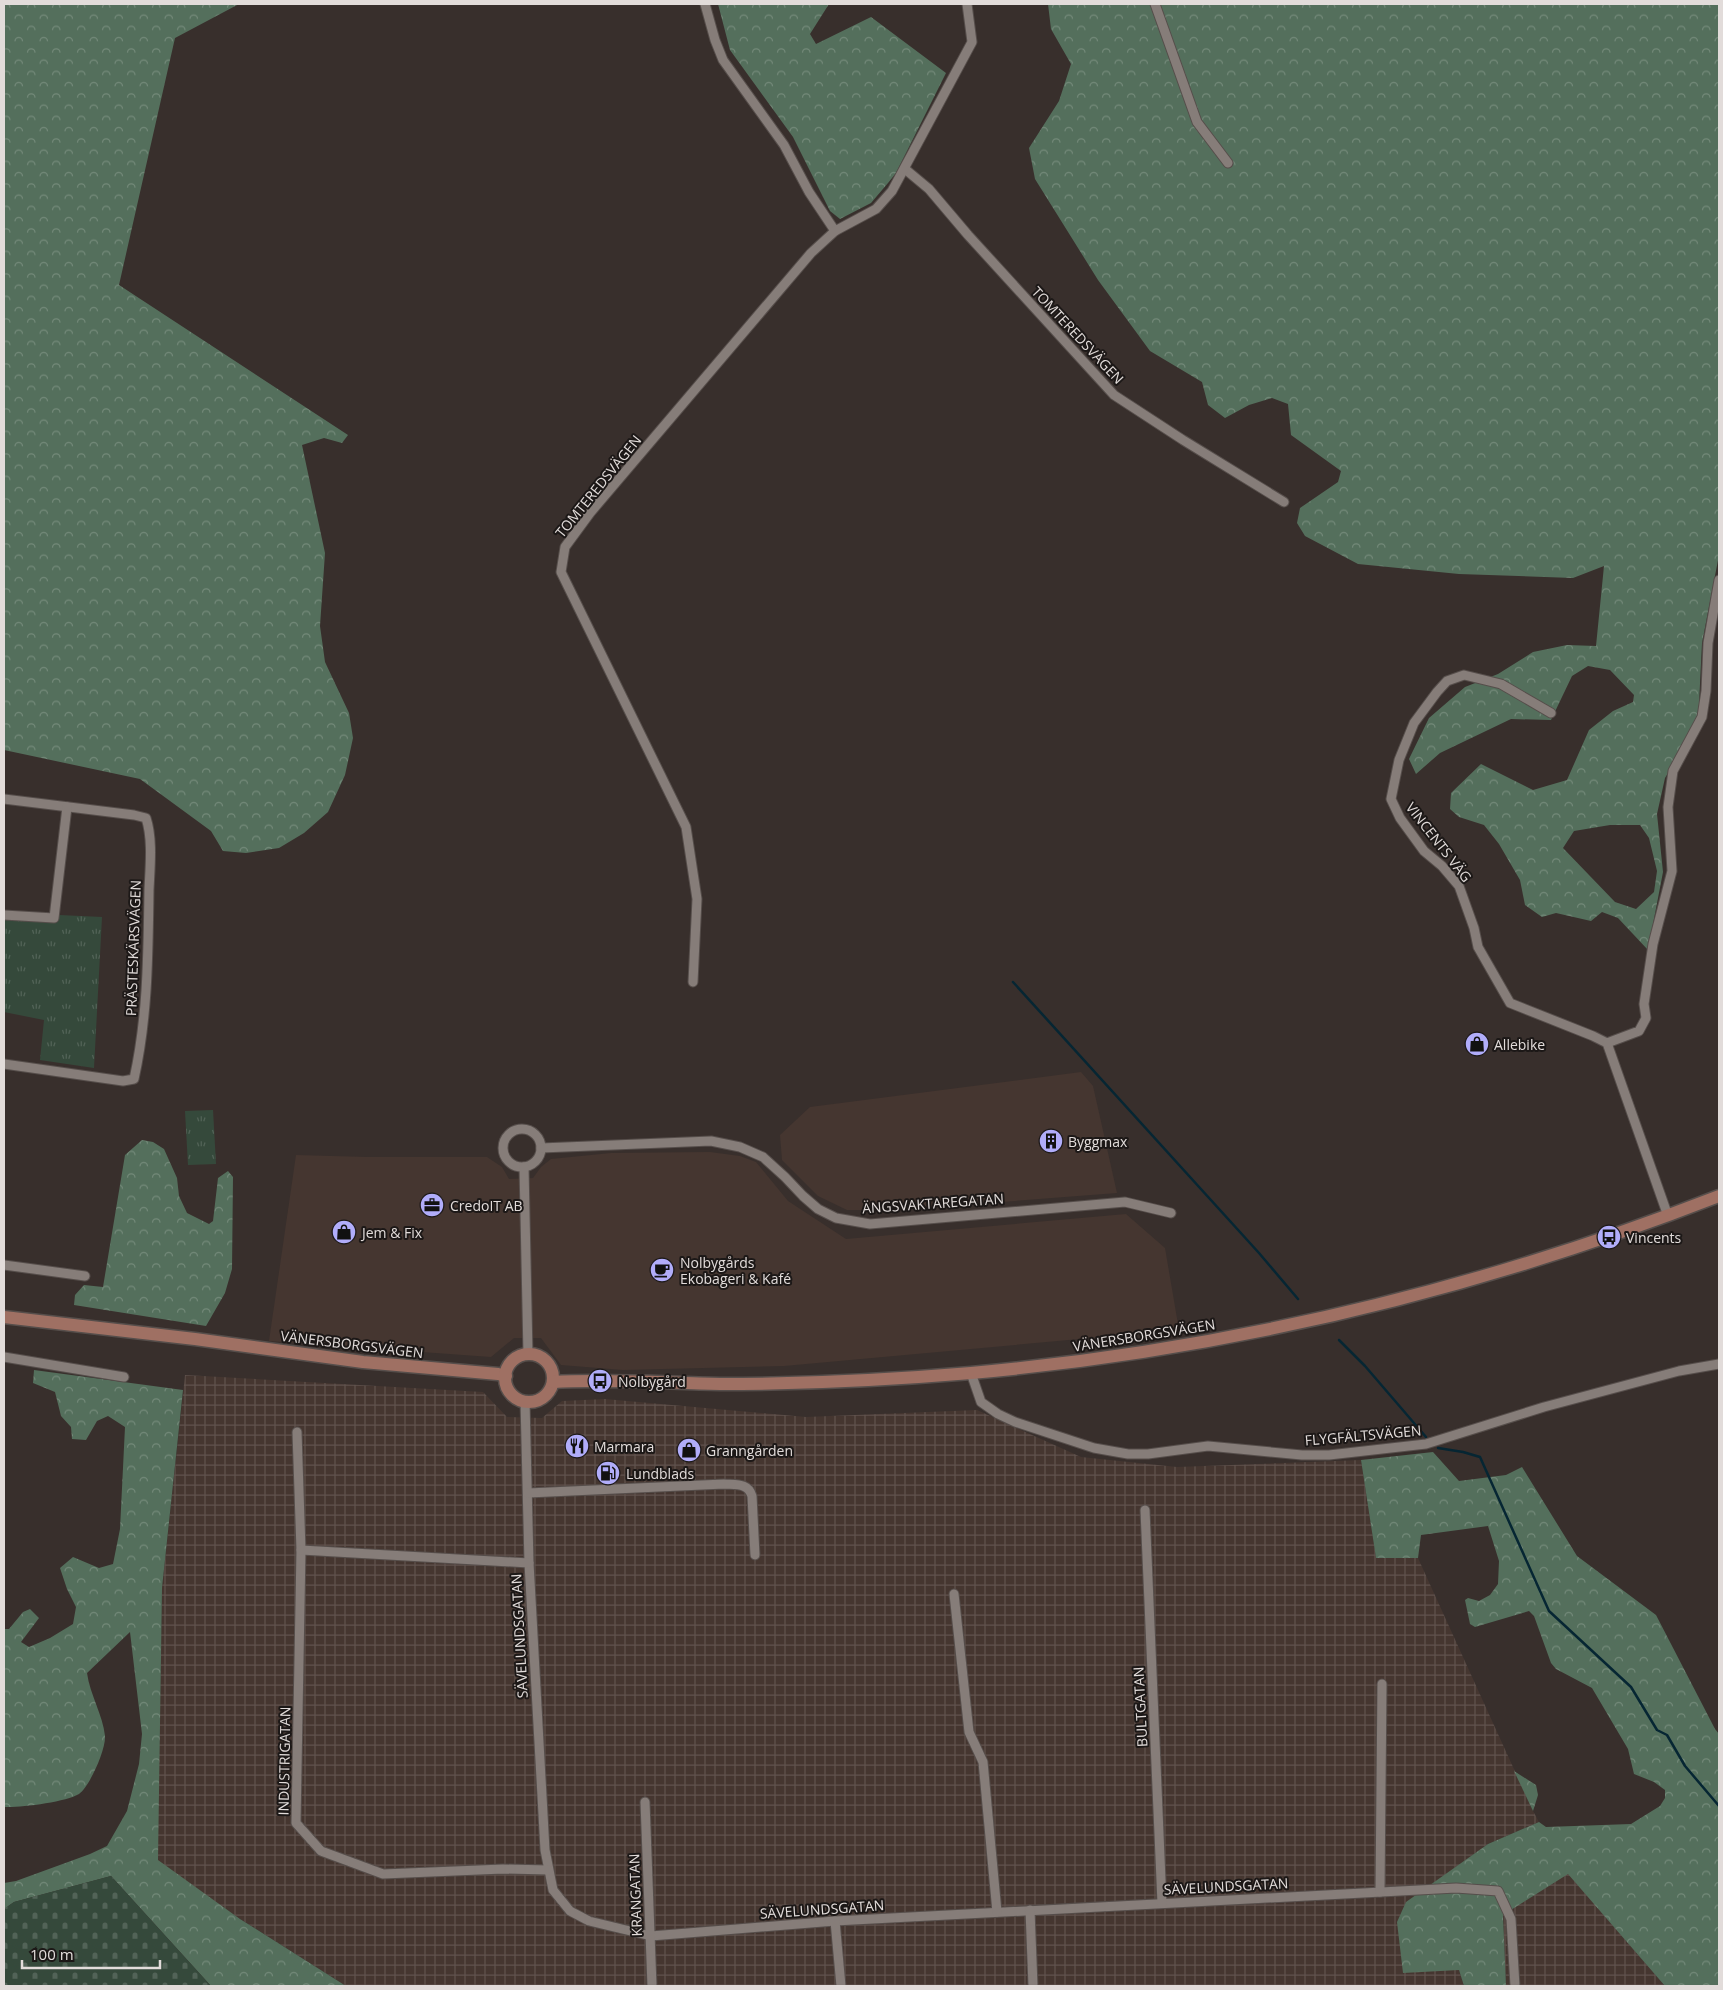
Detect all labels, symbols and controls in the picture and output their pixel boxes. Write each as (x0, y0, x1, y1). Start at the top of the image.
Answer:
street label: TOMTEREDSVÄGEN (1028, 282, 1128, 388)
street label: TOMTEREDSVÄGEN (551, 431, 645, 541)
street label: VINCENTS VÄG (1402, 798, 1476, 886)
street label: PRÄSTESKÄRSVÄGEN (121, 880, 145, 1016)
shop icon: Allebike (1464, 1031, 1490, 1057)
place label: Allebike (1494, 1035, 1545, 1054)
building icon: Byggmax (1038, 1128, 1064, 1154)
place label: Byggmax (1068, 1132, 1128, 1151)
street label: ÄNGSVAKTAREGATAN (861, 1189, 1005, 1217)
office icon: CredoIT AB (419, 1192, 445, 1218)
place label: CredoIT AB (450, 1196, 523, 1215)
shop icon: Jem & Fix (331, 1219, 357, 1245)
place label: Jem & Fix (360, 1223, 423, 1242)
bus stop icon: Vincents (1596, 1224, 1622, 1250)
place label: Vincents (1626, 1228, 1682, 1247)
place label: Nolbygårds Ekobageri & Kafé (680, 1253, 791, 1288)
cafe icon: Nolbygårds Ekobageri & Kafé (649, 1257, 675, 1283)
street label: VÄNERSBORGSVÄGEN (1071, 1314, 1217, 1356)
street label: VÄNERSBORGSVÄGEN (279, 1326, 425, 1362)
bus stop icon: Nolbygård (587, 1368, 613, 1394)
place label: Nolbygård (618, 1372, 686, 1391)
street label: FLYGFÄLTSVÄGEN (1304, 1420, 1422, 1450)
restaurant icon: Marmara (564, 1433, 590, 1459)
place label: Marmara (594, 1437, 654, 1456)
shop icon: Granngården (676, 1437, 702, 1463)
place label: Granngården (706, 1441, 793, 1460)
fuel station icon: Lundblads (595, 1460, 621, 1486)
place label: Lundblads (626, 1464, 694, 1483)
street label: SÄVELUNDSGATAN (506, 1573, 532, 1699)
street label: BULTGATAN (1128, 1666, 1152, 1748)
street label: INDUSTRIGATAN (274, 1706, 294, 1816)
street label: KRANGATAN (624, 1853, 646, 1937)
street label: SÄVELUNDSGATAN (1163, 1873, 1289, 1899)
street label: SÄVELUNDSGATAN (759, 1895, 885, 1923)
scale bar (22, 1938, 160, 1970)
text: 100 m (30, 1944, 74, 1964)

